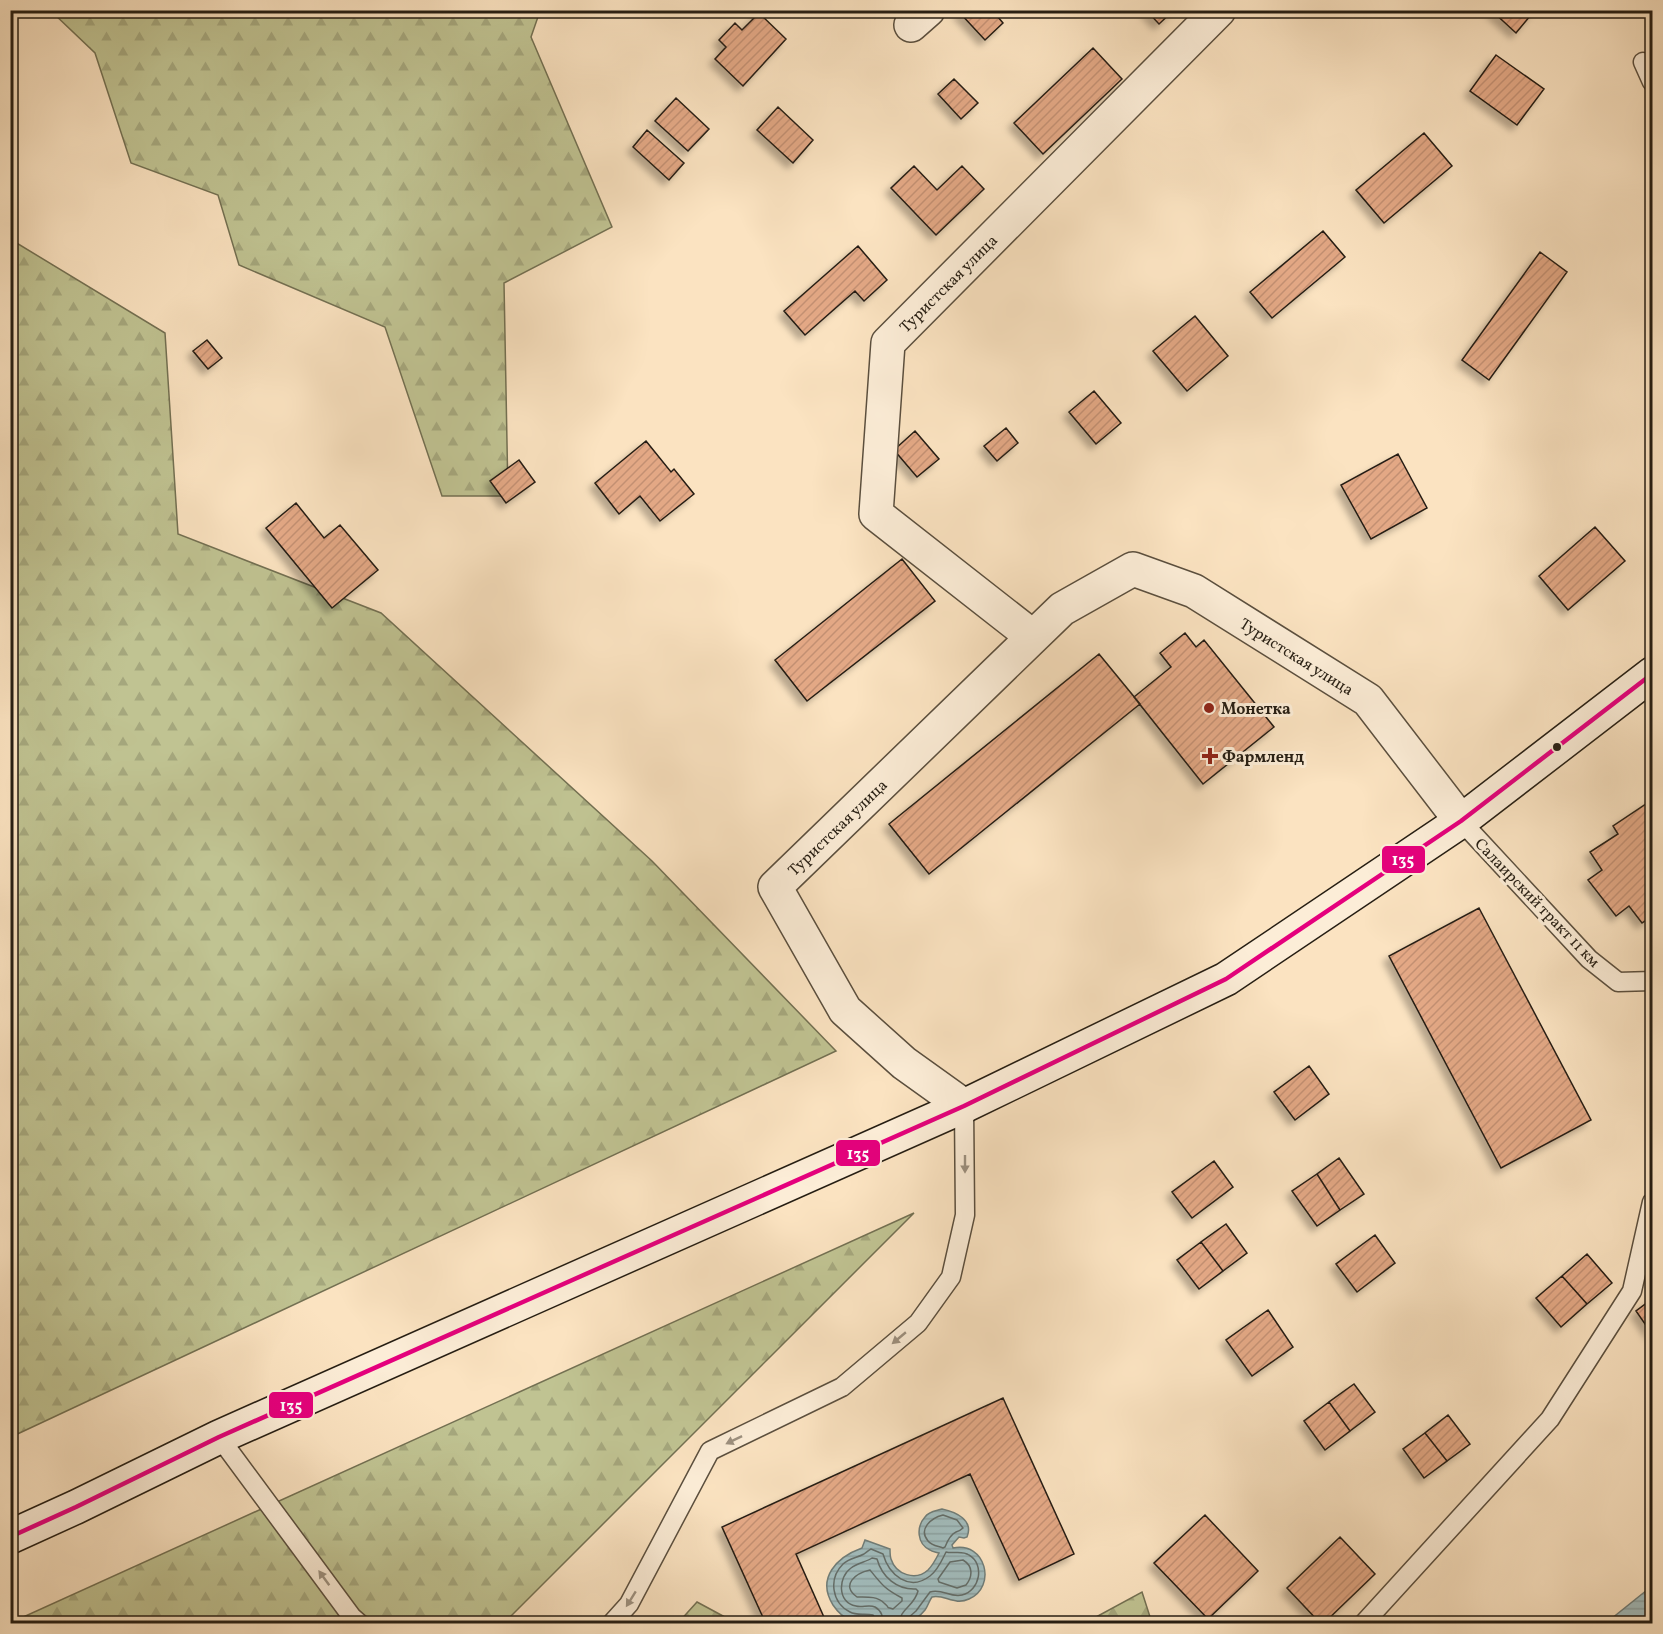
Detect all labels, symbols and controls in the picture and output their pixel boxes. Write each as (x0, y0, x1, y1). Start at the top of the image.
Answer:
street label: Туристская улица (895, 230, 1003, 338)
street label: Туристская улица (1235, 614, 1357, 702)
place label: Монетка (1221, 699, 1291, 721)
marker: Монетка (1202, 701, 1216, 715)
unlabelled marker (1551, 741, 1563, 753)
place label: Фармленд (1222, 747, 1304, 769)
marker: Фармленд (1203, 749, 1217, 763)
street label: Туристская улица (784, 775, 893, 882)
street label: Салаирский тракт 11 км (1469, 834, 1604, 973)
line badge: 135 (1381, 845, 1426, 874)
text: 135 (1392, 850, 1414, 872)
line badge: 135 (835, 1139, 881, 1167)
text: 135 (847, 1144, 869, 1166)
one-way arrow (960, 1155, 970, 1174)
one-way arrow (891, 1332, 907, 1345)
line badge: 135 (268, 1391, 314, 1419)
text: 135 (280, 1396, 302, 1418)
one-way arrow (726, 1435, 743, 1444)
one-way arrow (318, 1570, 330, 1586)
one-way arrow (625, 1591, 636, 1608)

